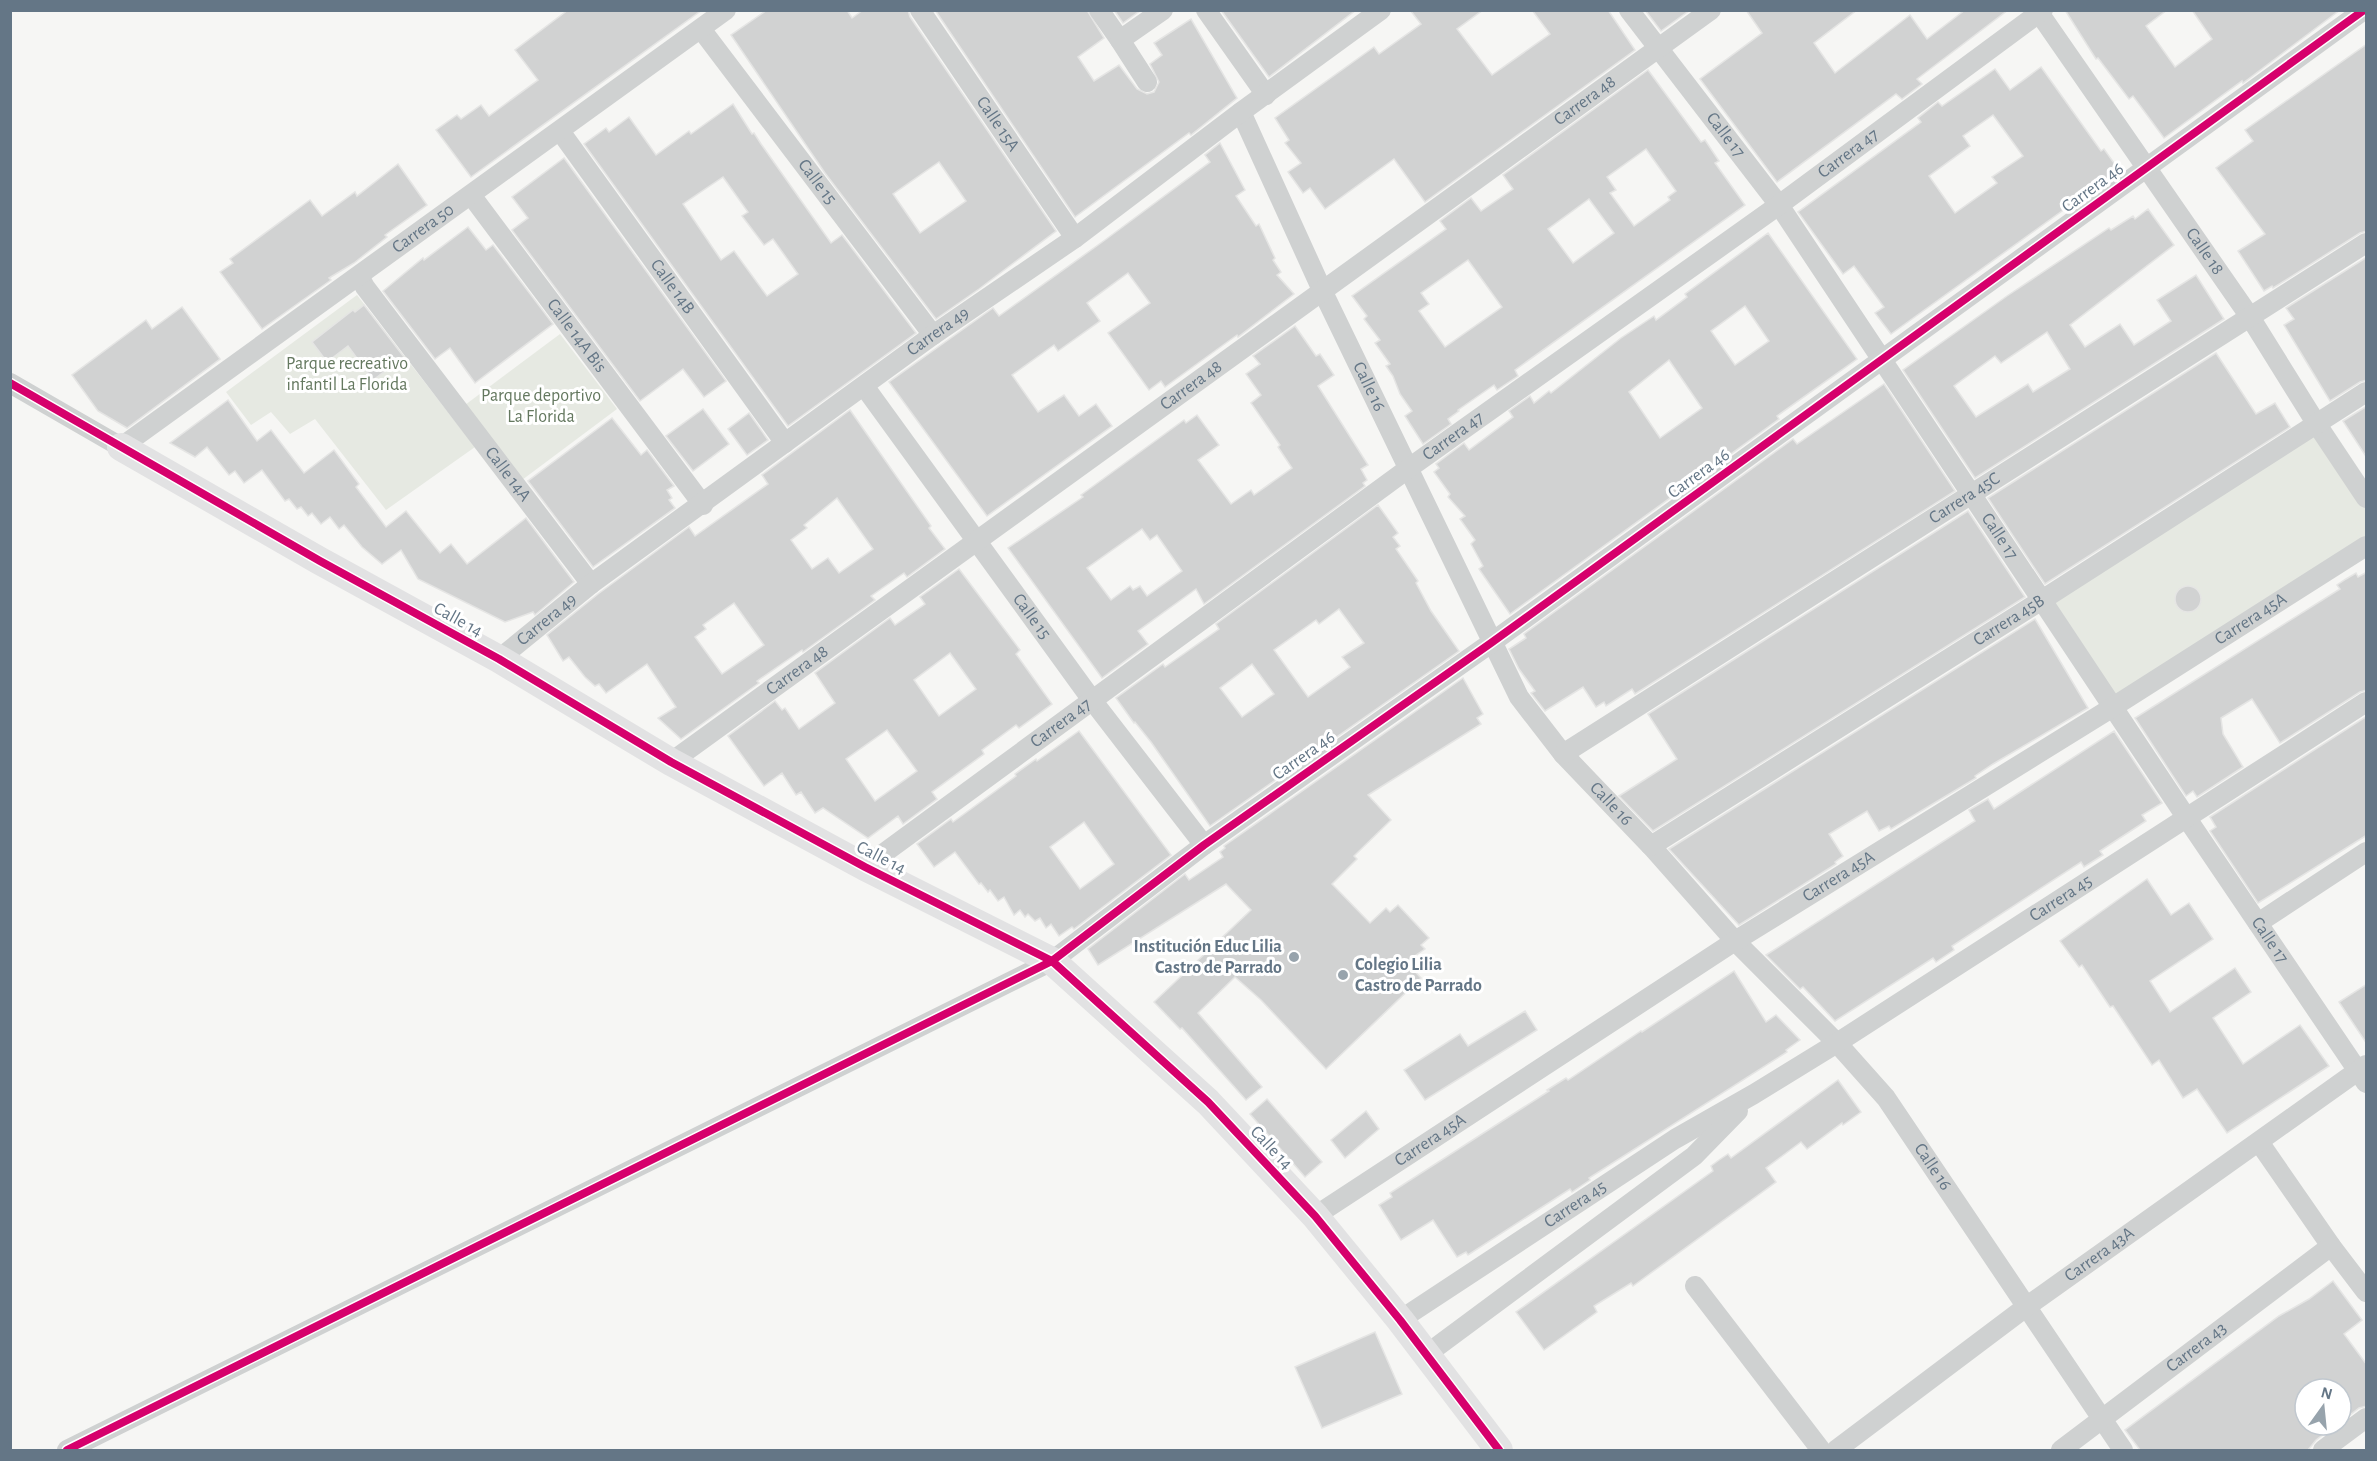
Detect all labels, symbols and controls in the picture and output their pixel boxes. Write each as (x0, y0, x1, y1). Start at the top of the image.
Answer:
street label: Carrera 48 (1551, 73, 1619, 129)
street label: Calle 15A (973, 93, 1023, 155)
street label: Calle 17 (1702, 109, 1748, 161)
street label: Carrera 47 (1815, 125, 1882, 182)
street label: Calle 15 (794, 156, 840, 208)
street label: Carrera 46 (2059, 160, 2127, 216)
street label: Carrera 50 (389, 200, 457, 257)
street label: Calle 18 (2182, 225, 2227, 278)
street label: Calle 14B (647, 256, 698, 317)
street label: Calle 14A Bis (543, 296, 610, 376)
street label: Carrera 49 (904, 304, 973, 360)
park label: Parque recreativo infantil La Florida (286, 355, 408, 394)
street label: Carrera 48 (1157, 358, 1226, 414)
street label: Calle 16 (1349, 359, 1388, 414)
park label: Parque deportivo La Florida (481, 387, 601, 426)
street label: Carrera 47 (1419, 409, 1487, 464)
street label: Calle 14A (481, 444, 534, 505)
street label: Carrera 46 (1665, 446, 1733, 502)
street label: Carrera 45C (1926, 469, 2003, 528)
street label: Calle 17 (1978, 510, 2021, 563)
street label: Carrera 49 (514, 590, 580, 649)
street label: Calle 15 (1009, 590, 1054, 643)
street label: Carrera 45A (2212, 590, 2290, 649)
street label: Carrera 45B (1970, 592, 2048, 650)
street label: Calle 14 (431, 599, 486, 641)
street label: Carrera 48 (763, 642, 832, 699)
street label: Carrera 47 (1027, 695, 1095, 751)
street label: Carrera 46 (1270, 728, 1338, 784)
street label: Calle 16 (1586, 779, 1636, 829)
street label: Calle 14 (853, 838, 909, 878)
street label: Carrera 45A (1800, 848, 1878, 906)
street label: Carrera 45 (2026, 872, 2095, 925)
street label: Calle 17 (2248, 914, 2291, 967)
place label: Institución Educ Lilia Castro de Parrado (1134, 938, 1282, 977)
marker: Institución Educ Lilia Castro de Parrado (1287, 950, 1301, 964)
place label: Colegio Lilia Castro de Parrado (1355, 956, 1482, 995)
marker: Colegio Lilia Castro de Parrado (1336, 968, 1350, 982)
street label: Carrera 45A (1392, 1110, 1470, 1170)
street label: Calle 14 (1246, 1123, 1296, 1174)
street label: Calle 16 (1910, 1140, 1955, 1194)
street label: Carrera 45 (1541, 1178, 1610, 1231)
street label: Carrera 43A (2061, 1224, 2138, 1285)
street label: Carrera 43 (2163, 1319, 2230, 1376)
north arrow (2293, 1377, 2353, 1437)
text: N (2319, 1384, 2334, 1403)

